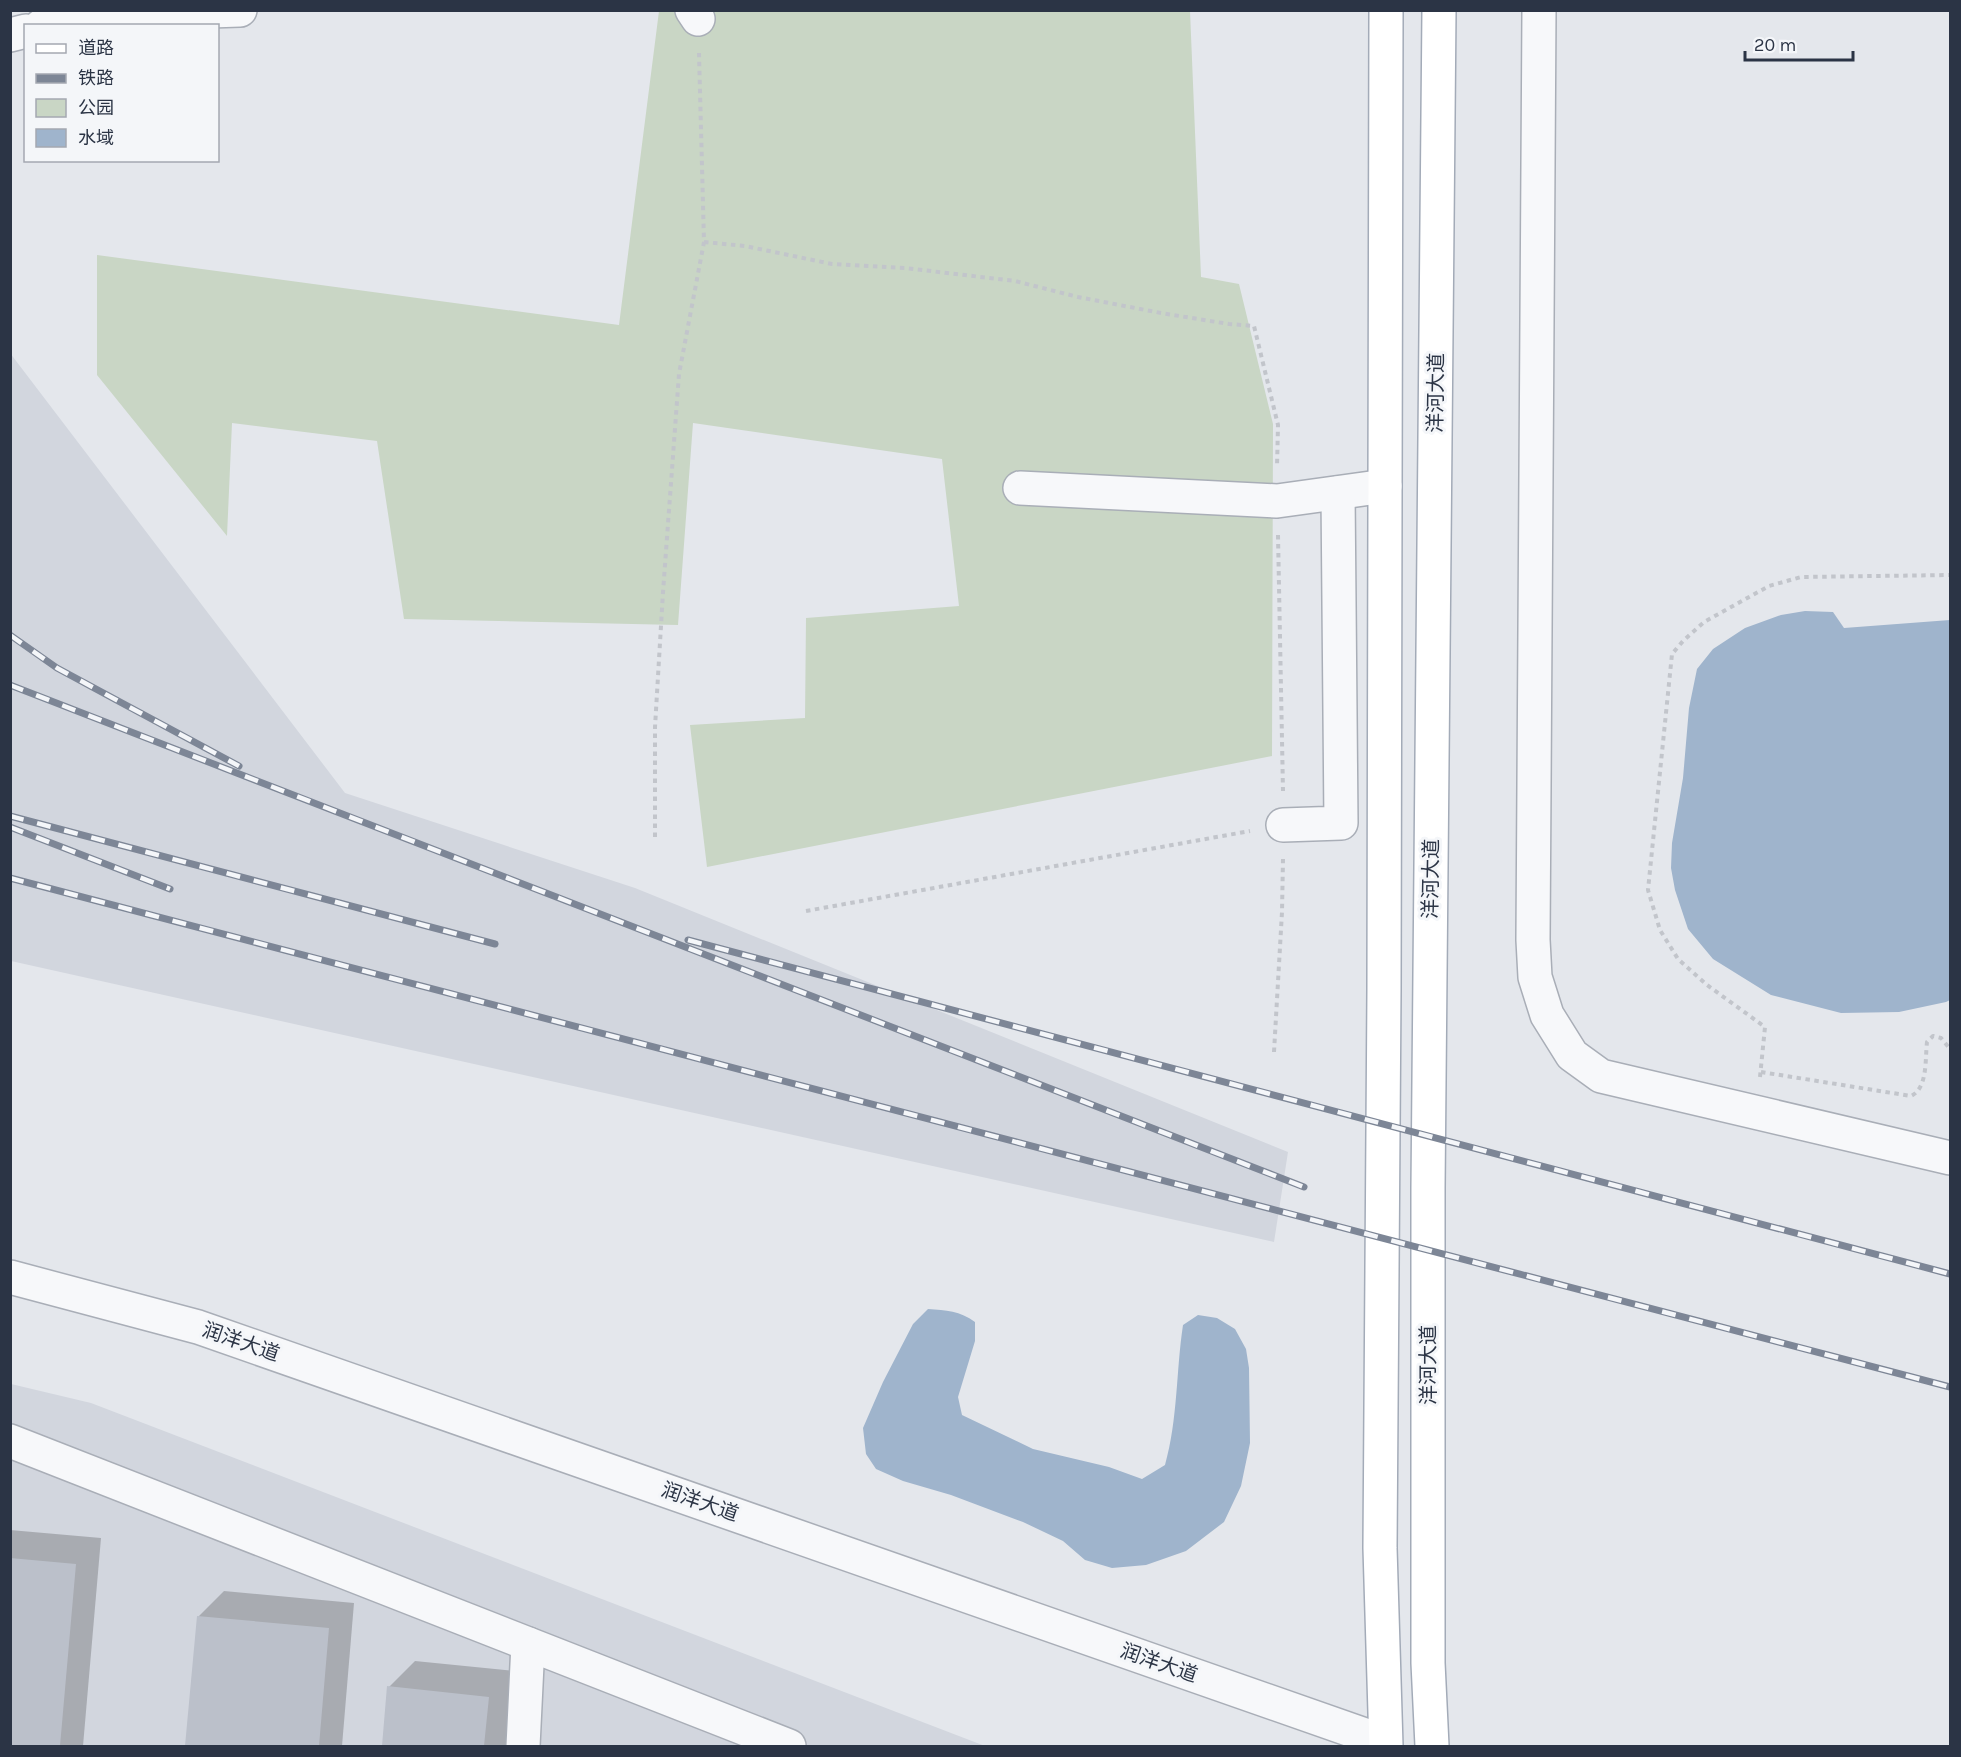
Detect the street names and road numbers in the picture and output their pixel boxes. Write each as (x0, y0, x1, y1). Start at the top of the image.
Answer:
street label: 洋河大道 (1424, 353, 1448, 433)
street label: 洋河大道 (1419, 839, 1443, 919)
street label: 润洋大道 (199, 1318, 283, 1366)
street label: 洋河大道 (1417, 1325, 1440, 1405)
street label: 润洋大道 (658, 1478, 742, 1526)
street label: 润洋大道 (1117, 1639, 1201, 1687)

